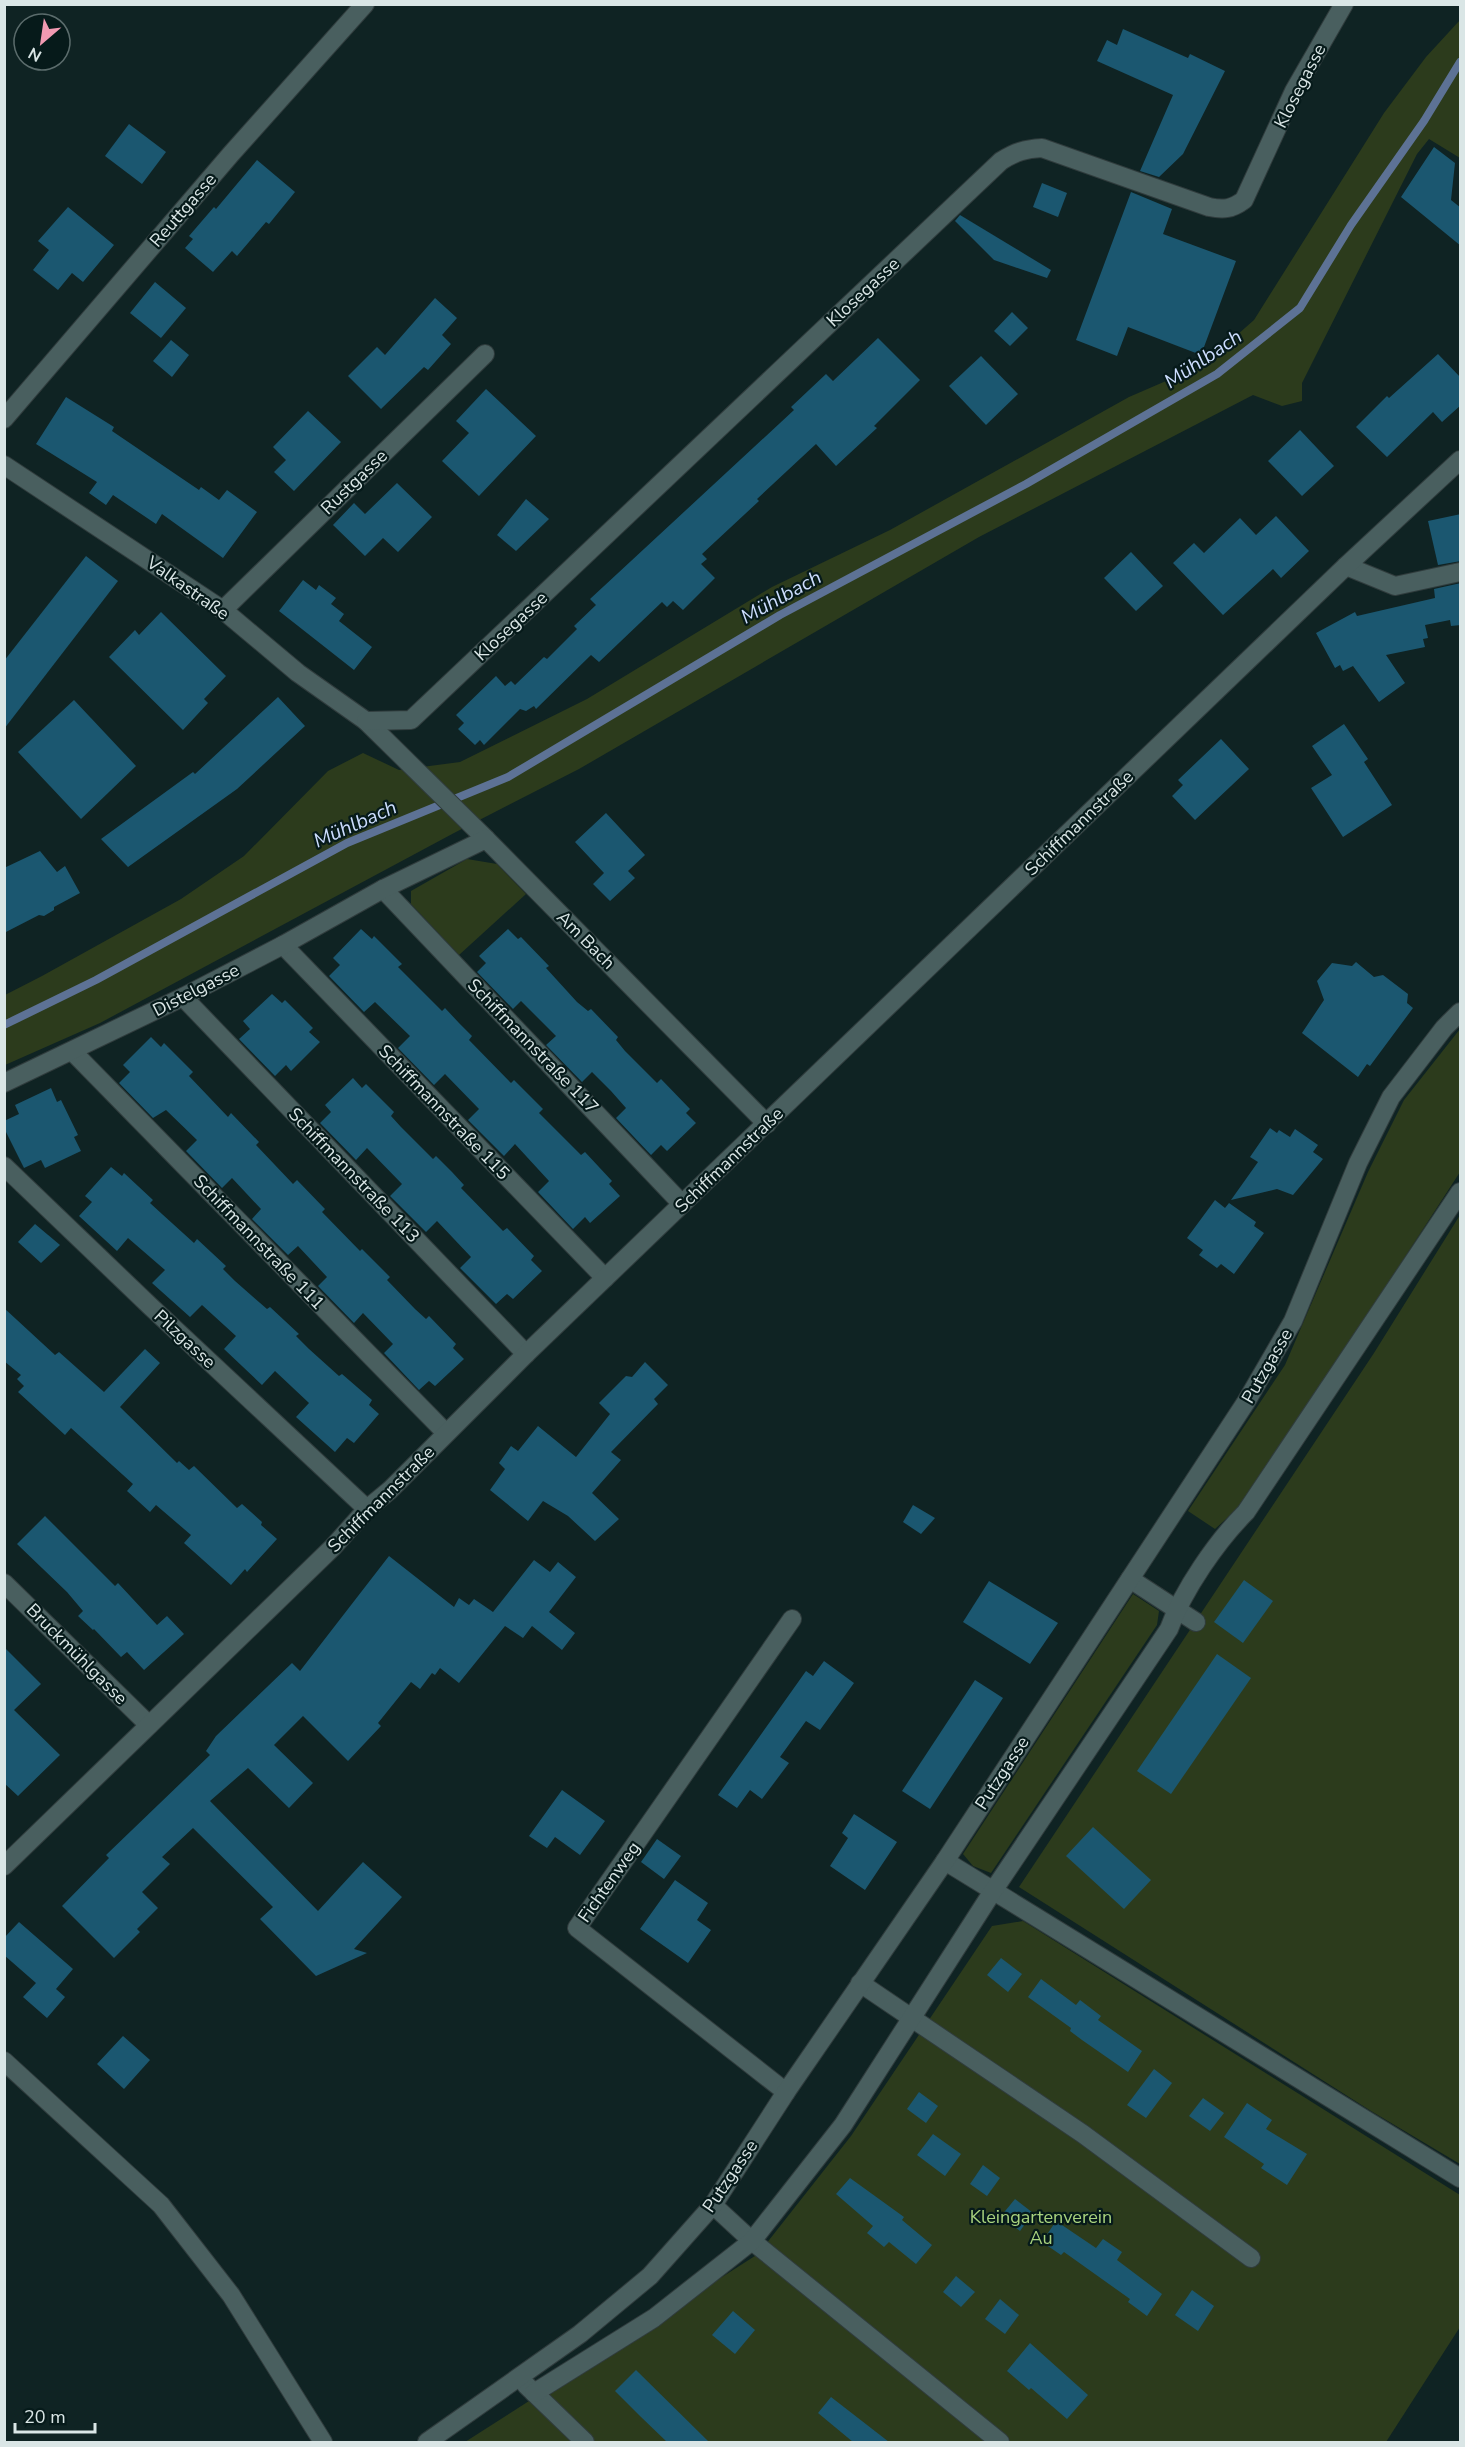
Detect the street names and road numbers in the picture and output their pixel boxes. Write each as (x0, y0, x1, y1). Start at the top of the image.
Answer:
street label: Klosegasse (1268, 40, 1332, 132)
street label: Reuttgasse (144, 168, 222, 252)
street label: Klosegasse (821, 252, 905, 332)
street label: Rustgasse (315, 444, 393, 520)
street label: Valkastraße (141, 550, 234, 625)
street label: Klosegasse (469, 586, 553, 666)
street label: Schiffmannstraße (1019, 765, 1139, 881)
street label: Am Bach (552, 906, 620, 974)
street label: Distelgasse (149, 958, 243, 1022)
street label: Schiffmannstraße 117 (462, 973, 604, 1119)
street label: Schiffmannstraße 115 (373, 1039, 515, 1185)
street label: Schiffmannstraße 113 (283, 1102, 425, 1248)
street label: Schiffmannstraße (669, 1102, 789, 1218)
street label: Schiffmannstraße 111 (188, 1169, 330, 1315)
street label: Pilzgasse (149, 1304, 221, 1374)
street label: Putzgasse (1236, 1324, 1298, 1408)
street label: Schiffmannstraße (322, 1440, 440, 1558)
street label: Bruckmühlgasse (21, 1598, 133, 1710)
street label: Putzgasse (969, 1732, 1035, 1814)
street label: Fichtenweg (572, 1837, 646, 1927)
street label: Putzgasse (697, 2135, 763, 2217)

